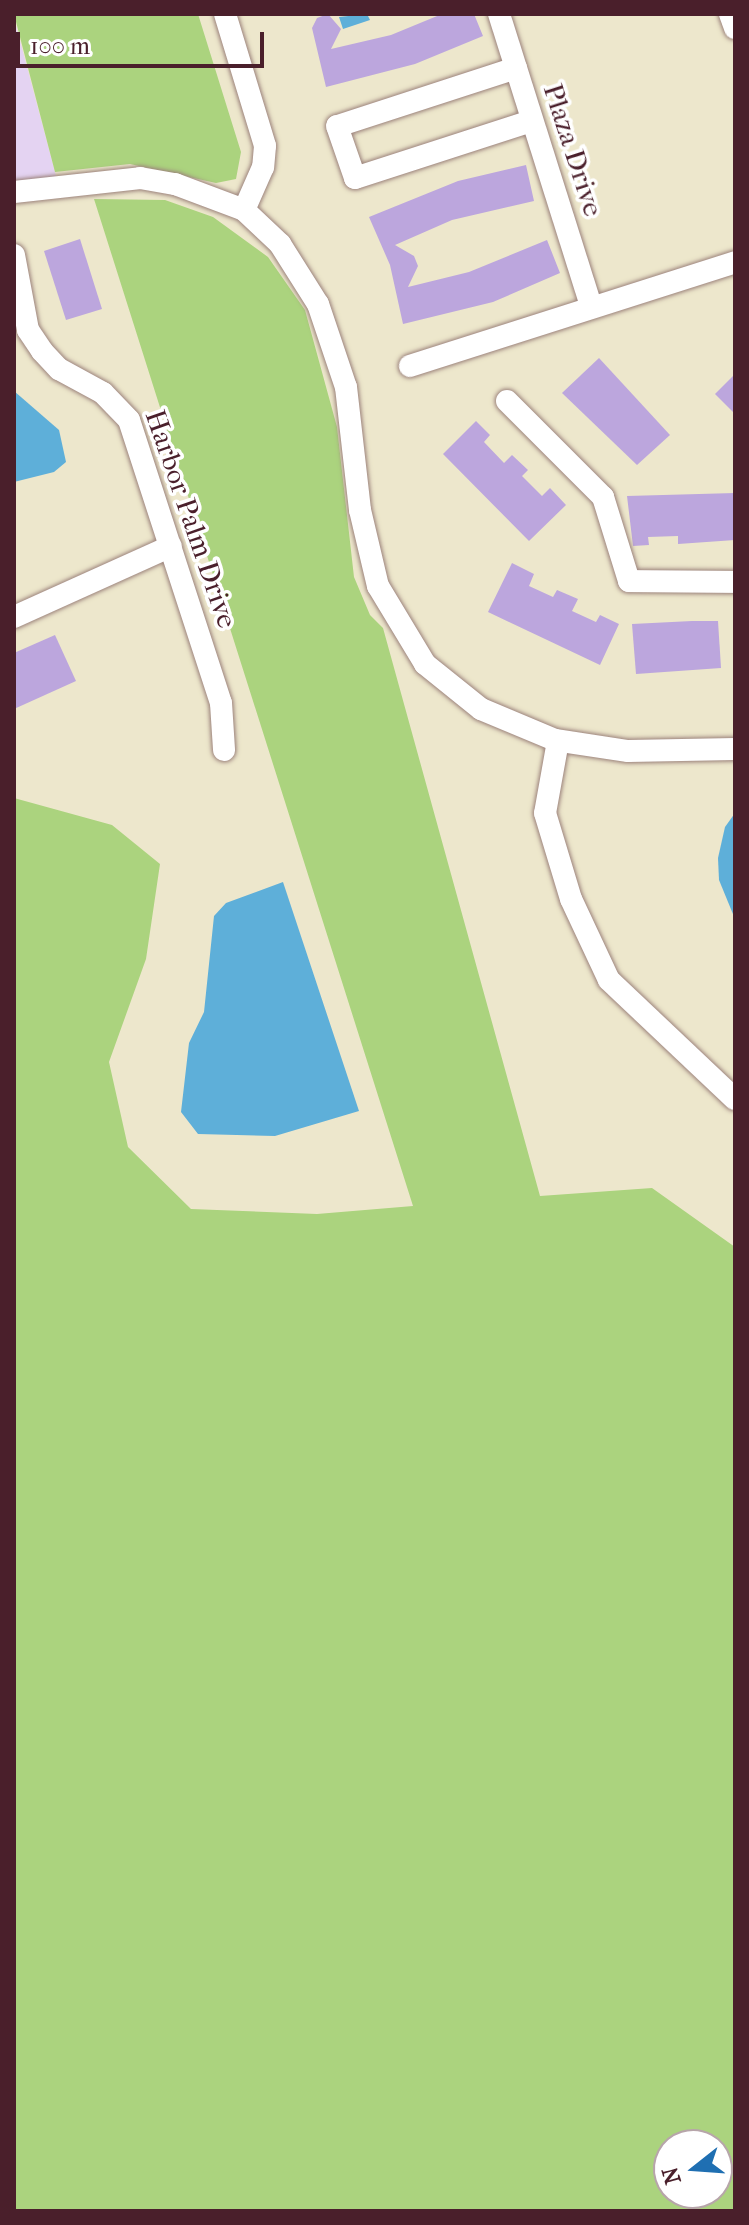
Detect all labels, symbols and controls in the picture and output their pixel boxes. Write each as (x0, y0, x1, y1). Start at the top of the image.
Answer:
scale bar (20, 16, 268, 66)
text: 100 m (30, 32, 90, 60)
street label: Plaza Drive (536, 80, 610, 220)
street label: Harbor Palm Drive (138, 405, 244, 633)
north arrow (653, 2129, 733, 2209)
text: N (657, 2164, 687, 2187)

